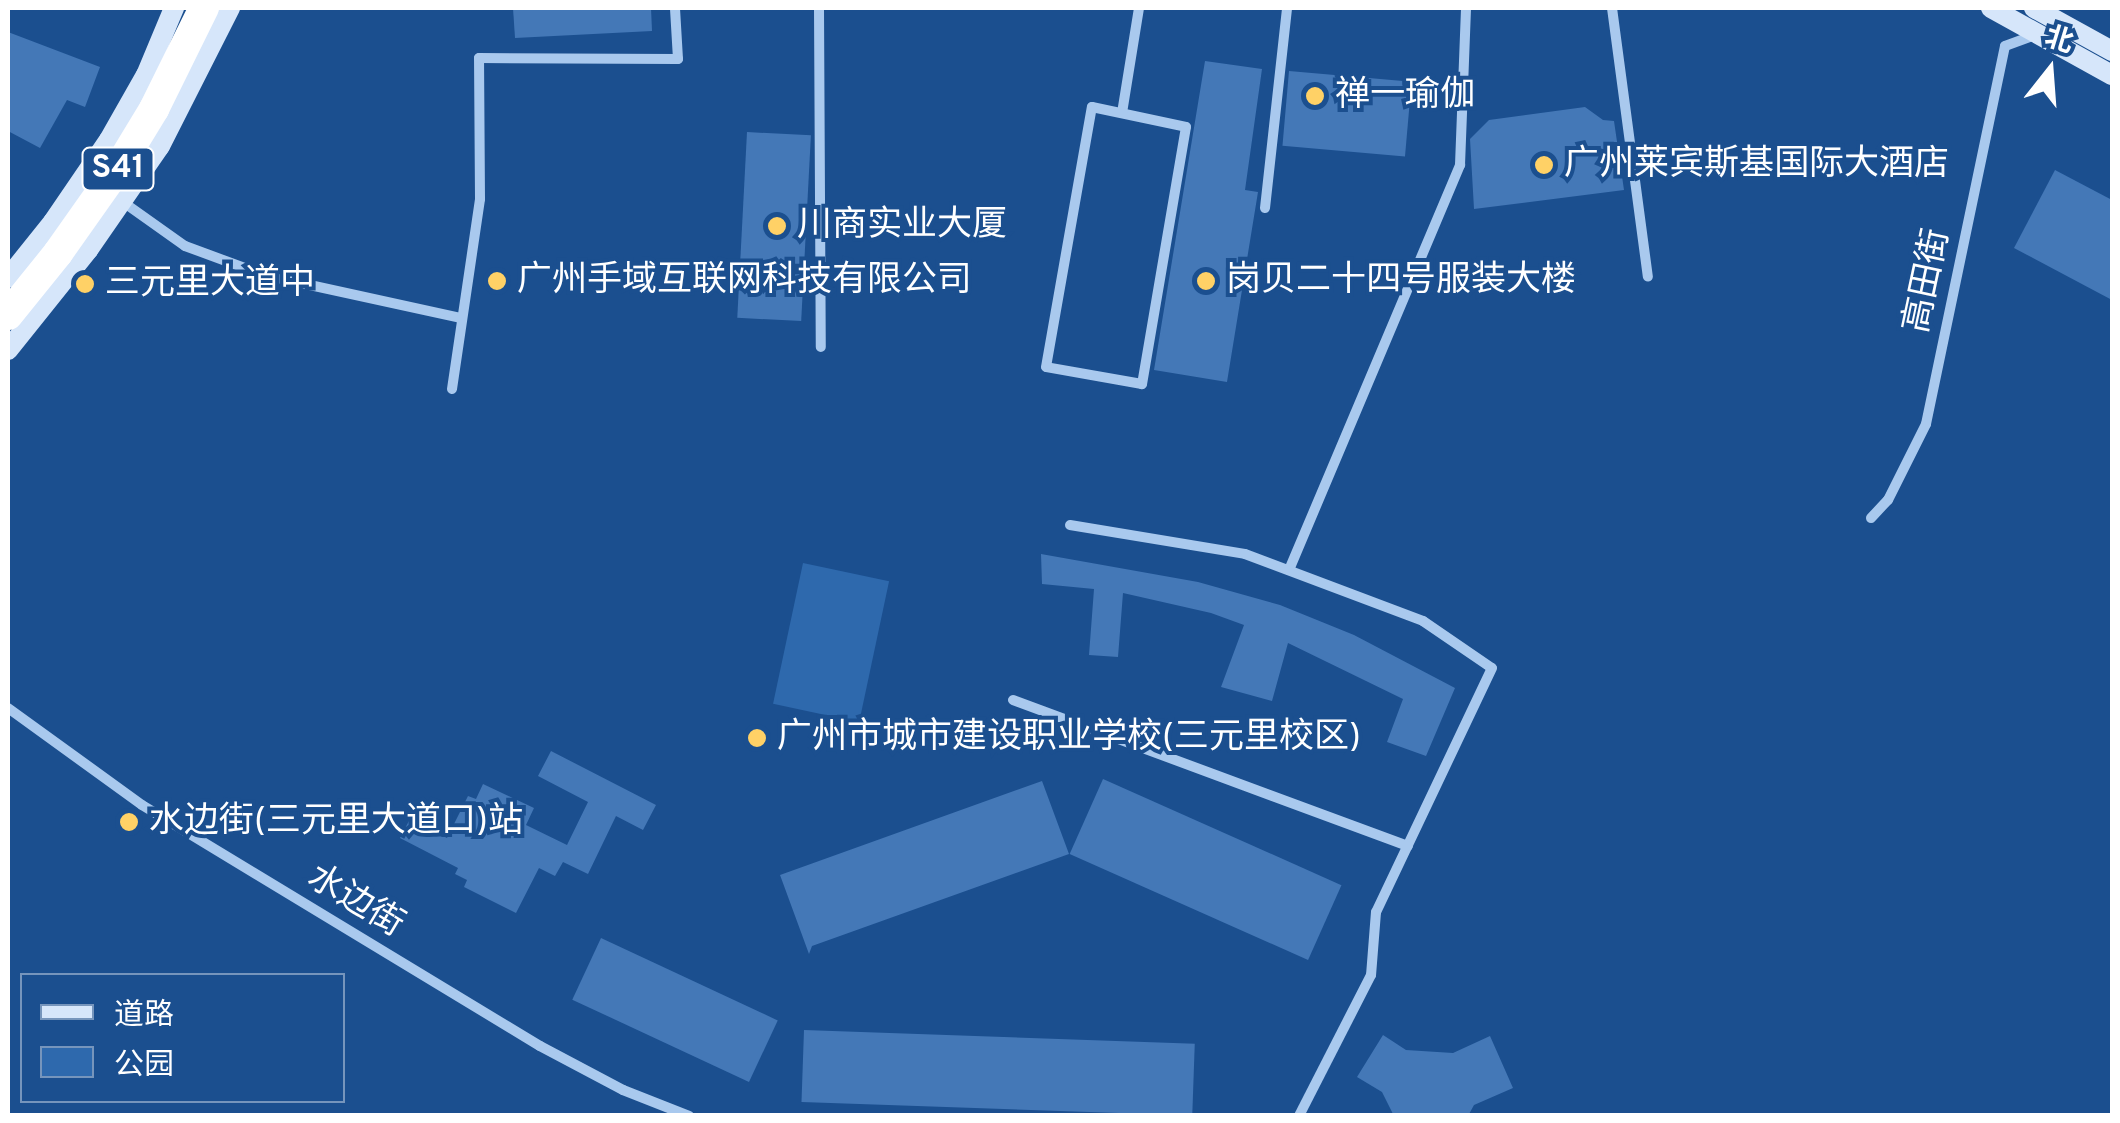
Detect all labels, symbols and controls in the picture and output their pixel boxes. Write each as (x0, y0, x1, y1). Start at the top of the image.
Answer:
north arrow (2000, 20, 2100, 120)
text: 北 (2040, 20, 2077, 63)
place label: 禅一瑜伽 (1335, 75, 1475, 117)
marker: 禅一瑜伽 (1304, 85, 1326, 107)
road number: S41 (80, 142, 156, 196)
place label: 广州莱宾斯基国际大酒店 (1564, 144, 1949, 186)
marker: 广州莱宾斯基国际大酒店 (1533, 154, 1555, 176)
place label: 川商实业大厦 (797, 205, 1007, 247)
marker: 川商实业大厦 (766, 215, 788, 237)
street label: 高田街 (1897, 225, 1959, 337)
place label: 广州手域互联网科技有限公司 (517, 260, 972, 302)
place label: 岗贝二十四号服装大楼 (1226, 260, 1576, 302)
place label: 三元里大道中 (105, 263, 315, 305)
marker: 广州手域互联网科技有限公司 (486, 270, 508, 292)
marker: 岗贝二十四号服装大楼 (1195, 270, 1217, 292)
marker: 三元里大道中 (74, 273, 96, 295)
place label: 广州市城市建设职业学校(三元里校区) (777, 717, 1361, 759)
marker: 广州市城市建设职业学校(三元里校区) (746, 727, 768, 749)
place label: 水边街(三元里大道口)站 (149, 801, 523, 843)
marker: 水边街(三元里大道口)站 (118, 811, 140, 833)
street label: 水边街 (299, 857, 411, 947)
legend (20, 973, 345, 1103)
text: 道路 (114, 998, 174, 1035)
text: 公园 (114, 1048, 174, 1085)

